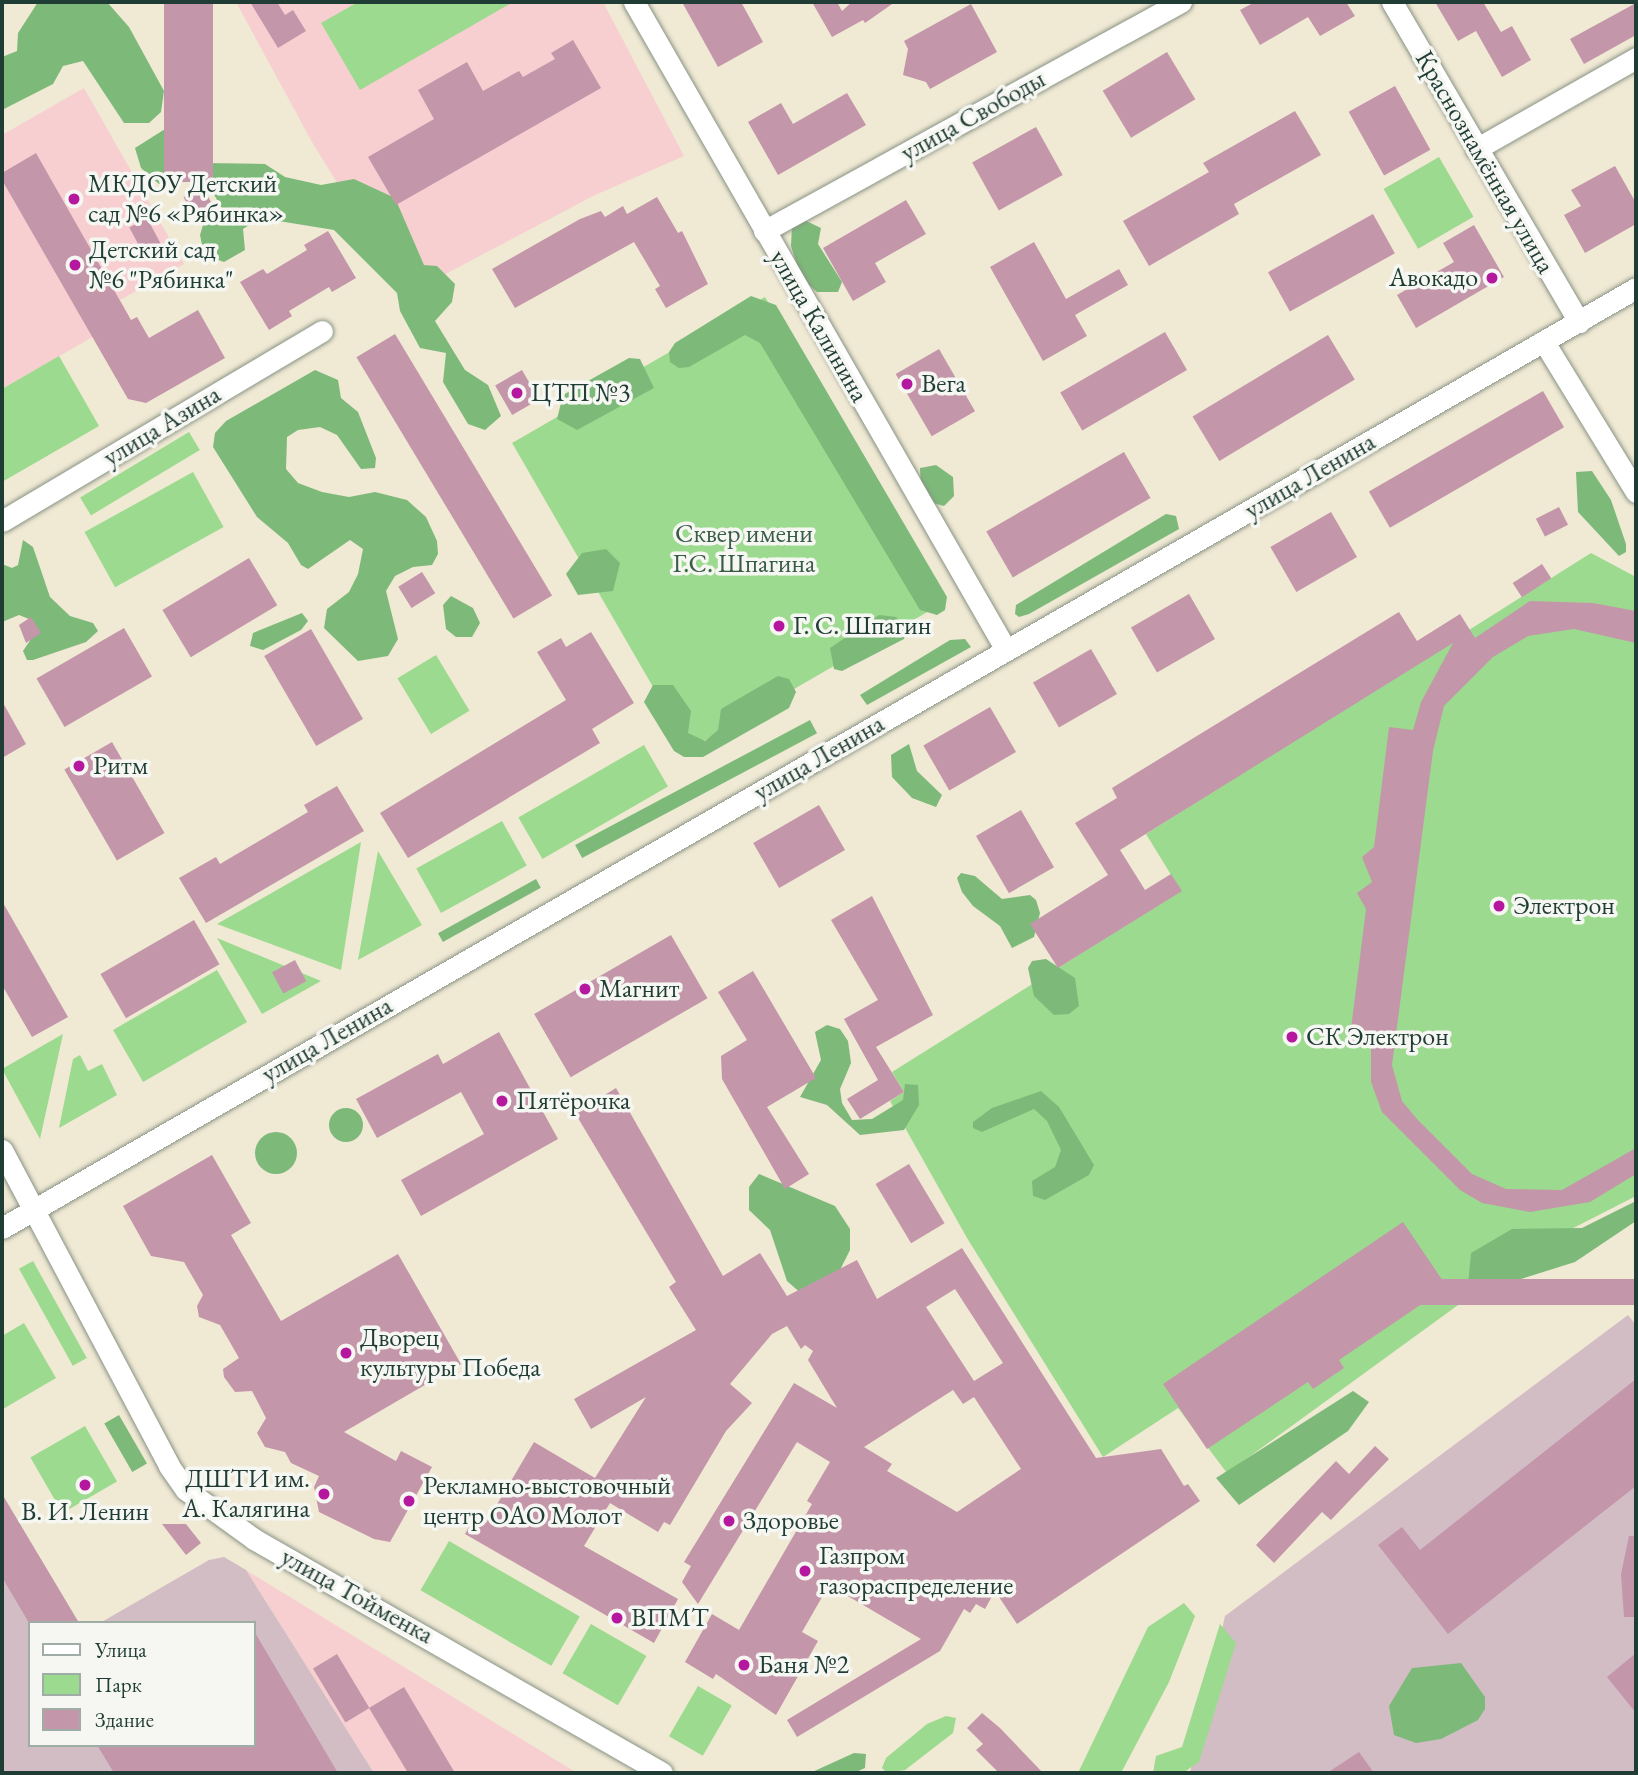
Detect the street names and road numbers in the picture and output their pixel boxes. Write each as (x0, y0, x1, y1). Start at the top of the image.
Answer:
street label: Краснознамённая улица (1408, 45, 1562, 279)
street label: улица Свободы (895, 63, 1051, 169)
street label: улица Калинина (763, 244, 875, 408)
street label: улица Азина (98, 379, 226, 473)
street label: улица Ленина (1239, 426, 1381, 526)
street label: улица Ленина (748, 708, 890, 808)
street label: улица Ленина (256, 990, 398, 1090)
street label: улица Тойменка (275, 1541, 439, 1651)

